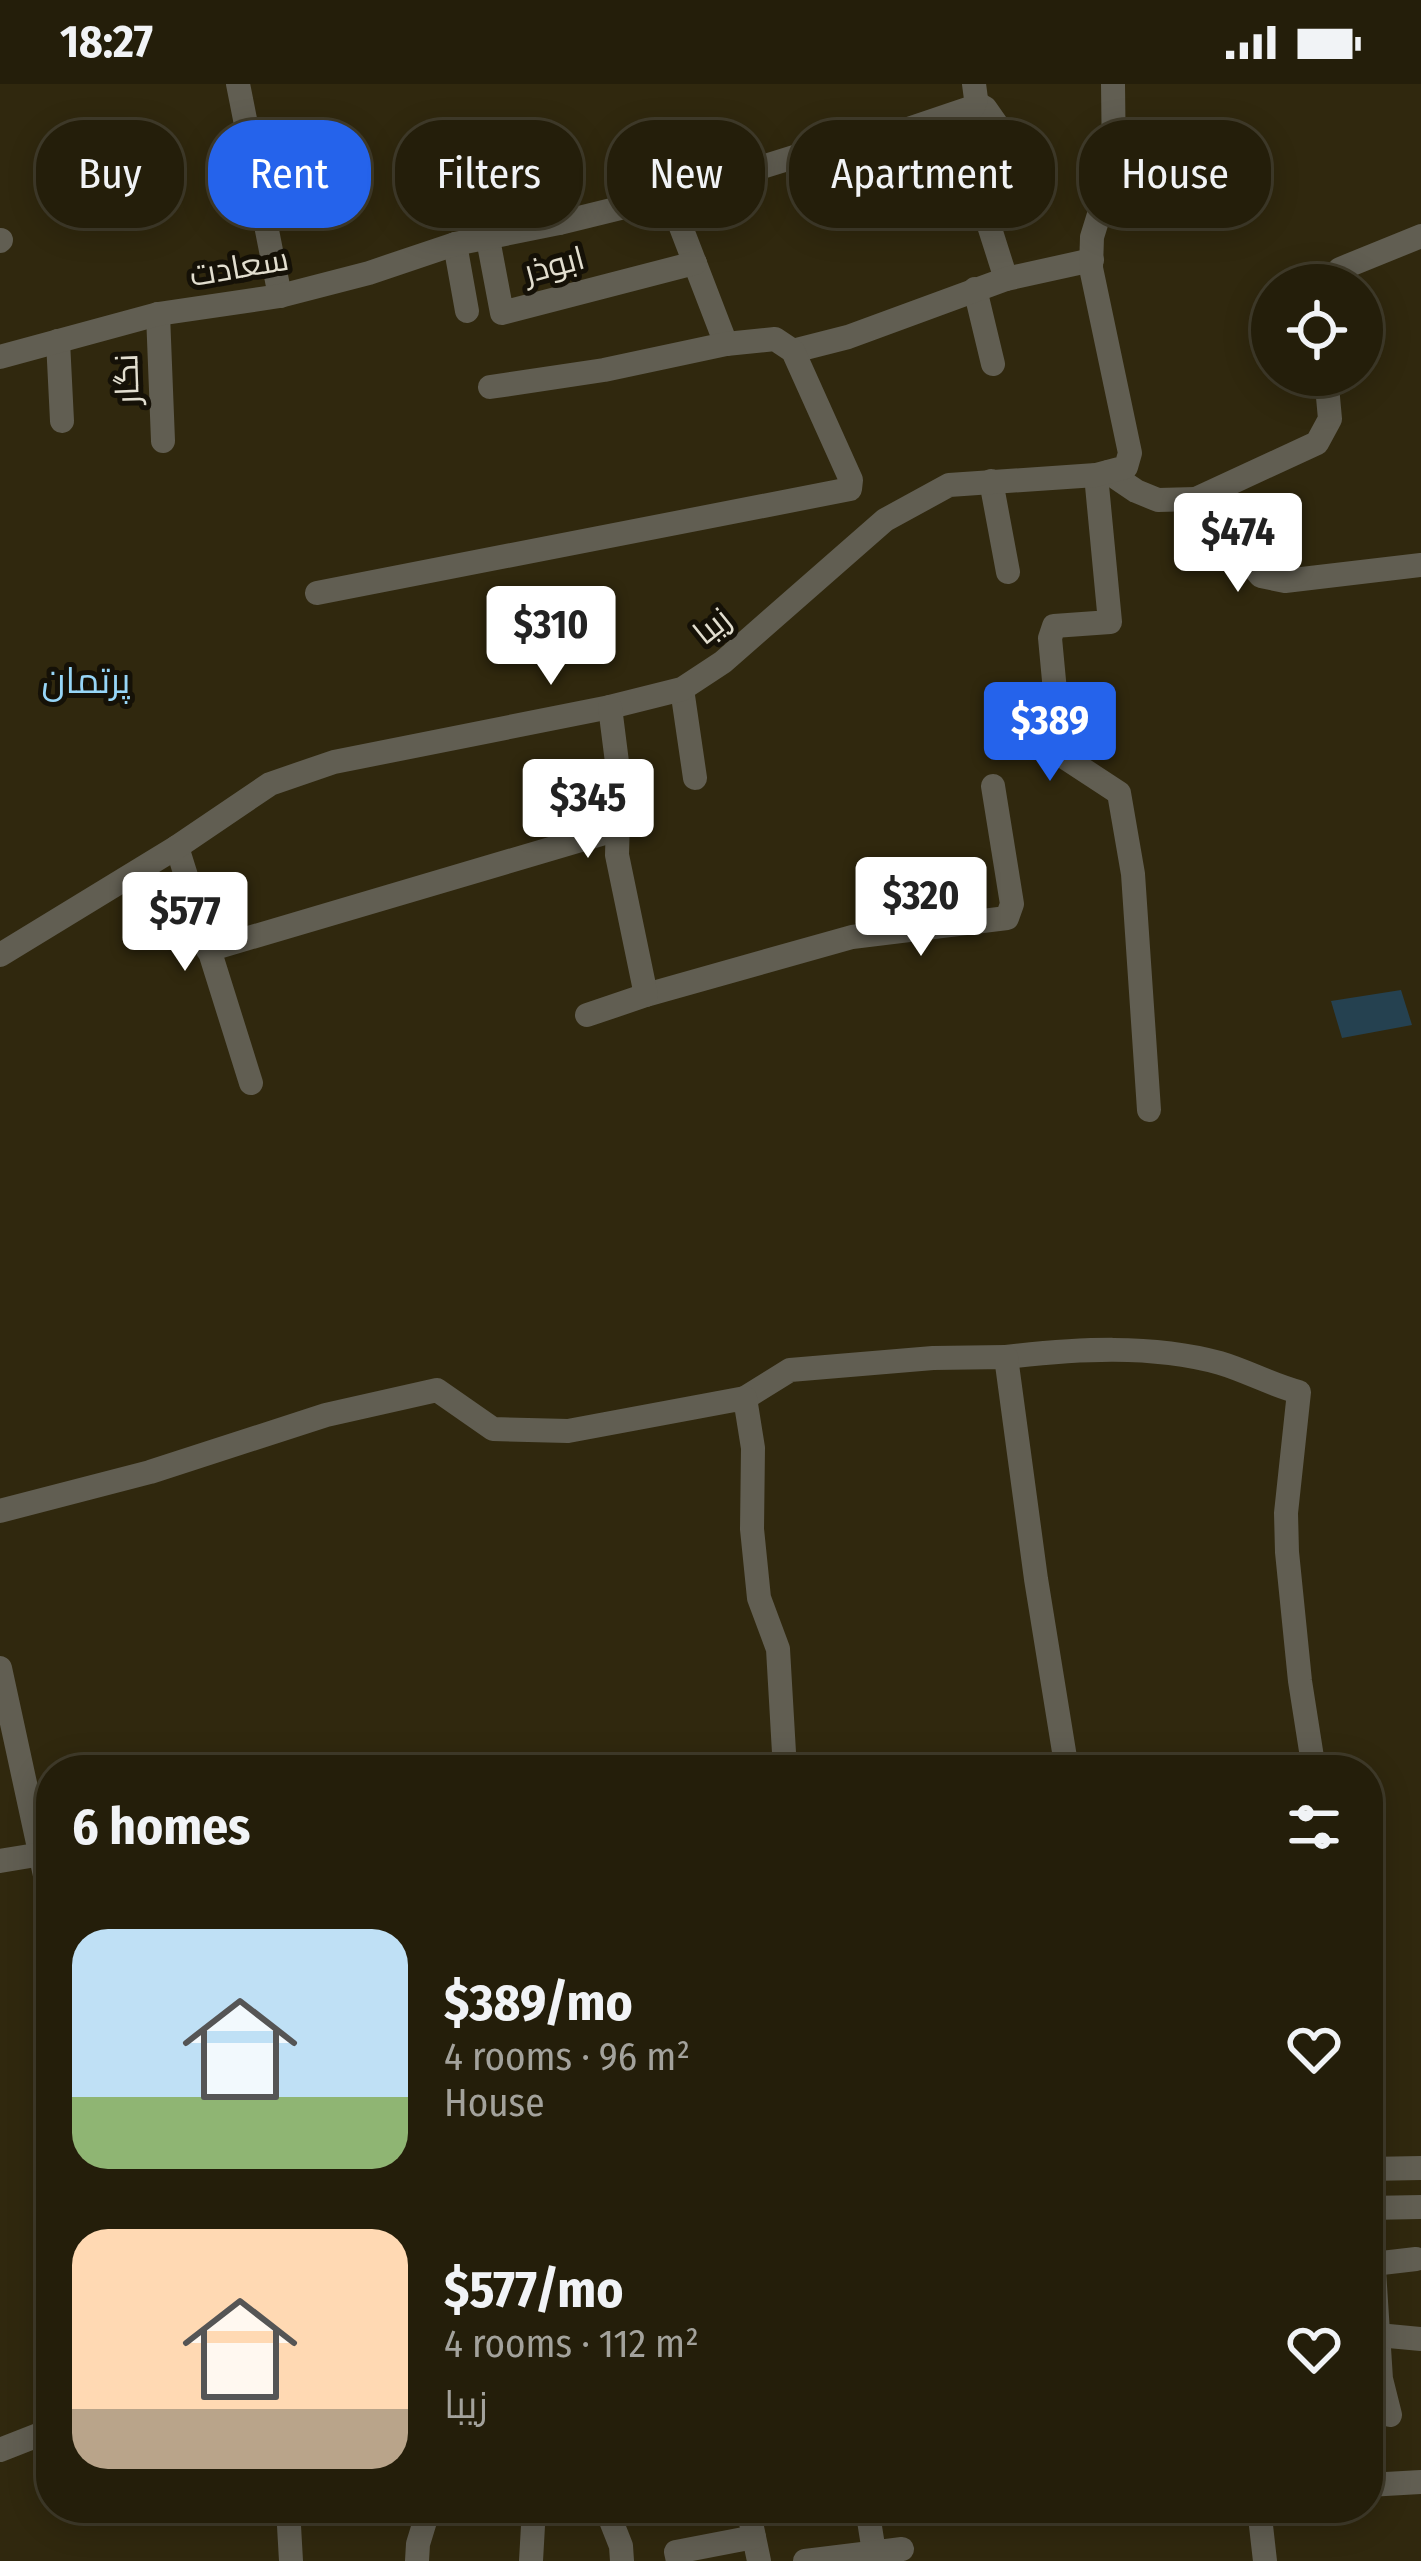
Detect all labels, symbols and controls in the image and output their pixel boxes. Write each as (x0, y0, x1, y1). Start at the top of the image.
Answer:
text: 18:27 (60, 15, 153, 69)
chip: Buy (36, 120, 184, 228)
chip: Rent (208, 120, 371, 228)
chip: Filters (395, 120, 583, 228)
chip: New (607, 120, 765, 228)
chip: Apartment (789, 120, 1055, 228)
chip: House (1079, 120, 1271, 228)
street label: ابوذر (517, 238, 589, 293)
street label: سعادت (186, 239, 292, 295)
map controls (1251, 264, 1383, 396)
button: locate (1251, 264, 1383, 396)
street label: نگار (106, 353, 148, 407)
pin: $474 (1167, 493, 1309, 595)
text: $474 (1201, 509, 1275, 555)
pin: $310 (480, 586, 622, 688)
street label: زیبا (685, 599, 739, 653)
text: $310 (514, 602, 588, 648)
district label: پرتمان (42, 659, 131, 704)
pin: $389 (979, 682, 1121, 784)
text: $389 (1011, 698, 1089, 744)
pin: $345 (517, 759, 659, 861)
text: $345 (550, 775, 626, 821)
pin: $320 (850, 857, 992, 959)
pin: $577 (114, 872, 256, 974)
text: $320 (883, 873, 959, 919)
text: $577 (149, 888, 221, 934)
icon: filters (1281, 1794, 1347, 1860)
text: 6 homes (72, 1796, 250, 1858)
text: $389/mo (444, 1972, 633, 2034)
icon: home (168, 1977, 312, 2121)
icon: heart (1281, 2016, 1347, 2082)
text: 4 rooms · 96 m² (444, 2034, 690, 2080)
text: House (444, 2080, 544, 2126)
text: $577/mo (444, 2259, 623, 2321)
icon: home (168, 2277, 312, 2421)
icon: heart (1281, 2316, 1347, 2382)
text: 4 rooms · 112 m² (444, 2321, 699, 2367)
text: زیبا (444, 2382, 488, 2428)

